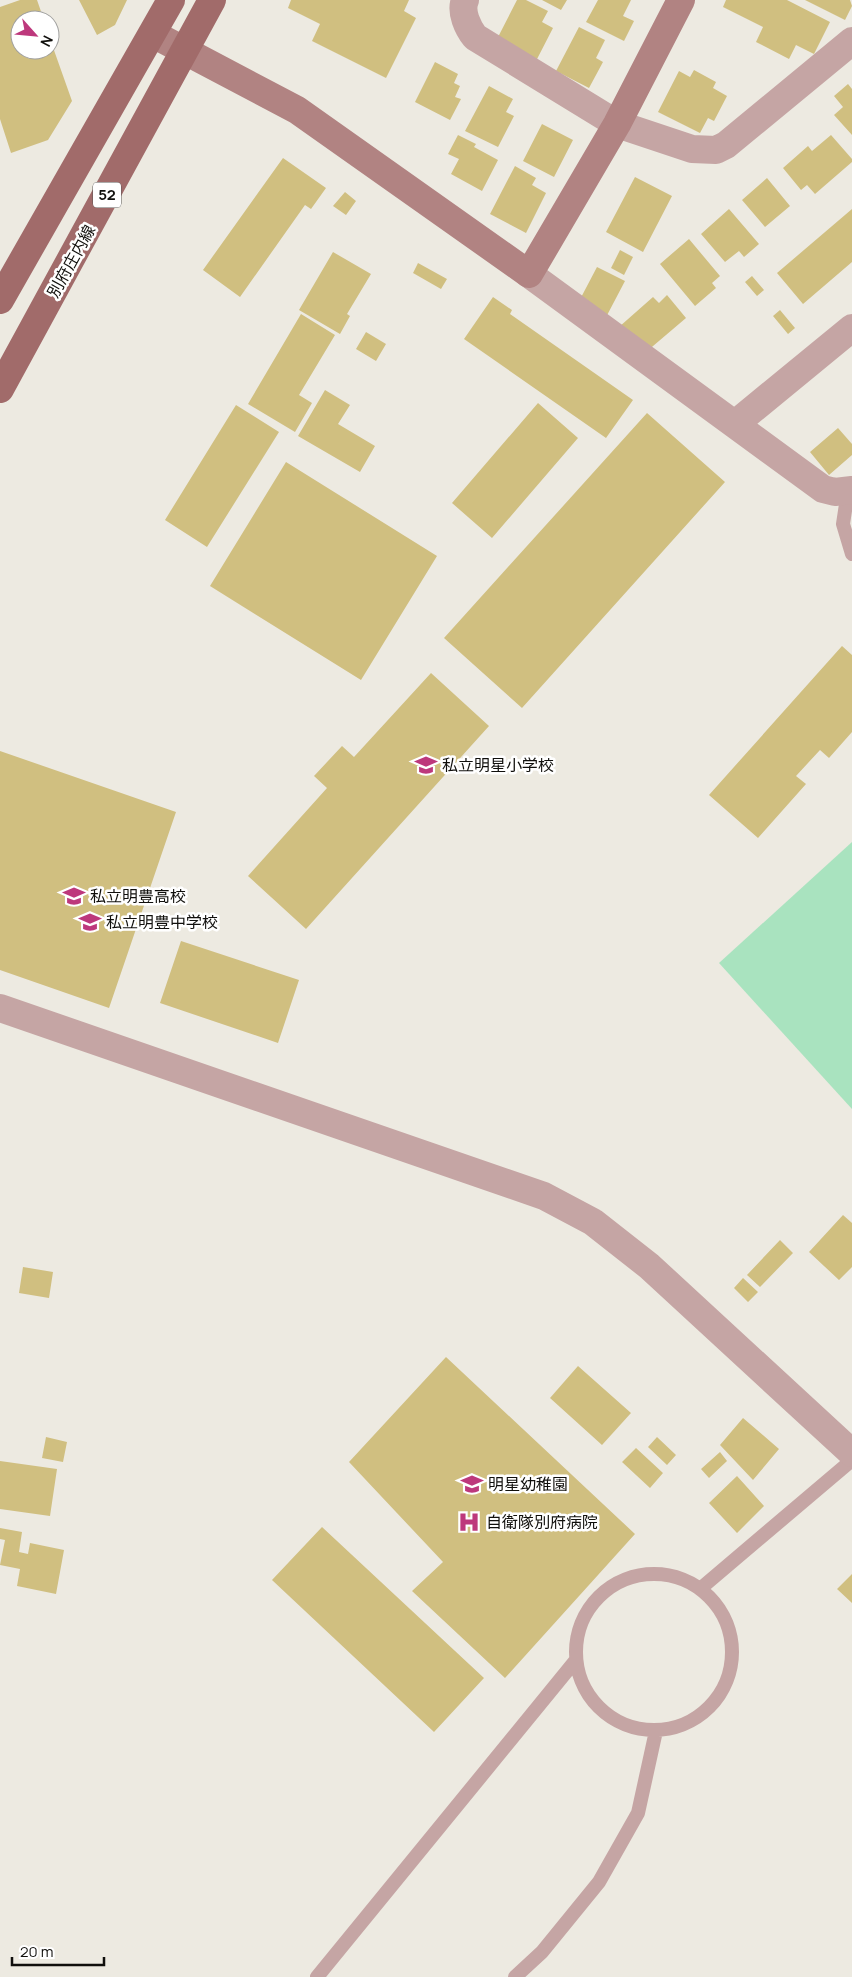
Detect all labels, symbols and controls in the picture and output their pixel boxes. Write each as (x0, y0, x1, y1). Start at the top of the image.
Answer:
north arrow (10, 10, 60, 60)
text: N (36, 32, 58, 50)
road number: 52 (93, 182, 121, 208)
street label: 別府庄内線 (42, 221, 100, 301)
school or university icon: 私立明星小学校 (413, 752, 439, 778)
place label: 私立明星小学校 (442, 754, 554, 776)
school or university icon: 私立明豊高校 (61, 883, 87, 909)
place label: 私立明豊高校 (90, 885, 186, 907)
school or university icon: 私立明豊中学校 (77, 909, 103, 935)
place label: 私立明豊中学校 (106, 911, 218, 933)
school or university icon: 明星幼稚園 (459, 1471, 485, 1497)
place label: 明星幼稚園 (488, 1473, 568, 1495)
hospital icon: 自衛隊別府病院 (456, 1509, 482, 1535)
place label: 自衛隊別府病院 (486, 1511, 598, 1533)
scale bar (12, 1934, 105, 1966)
text: 20 m (20, 1941, 53, 1962)

